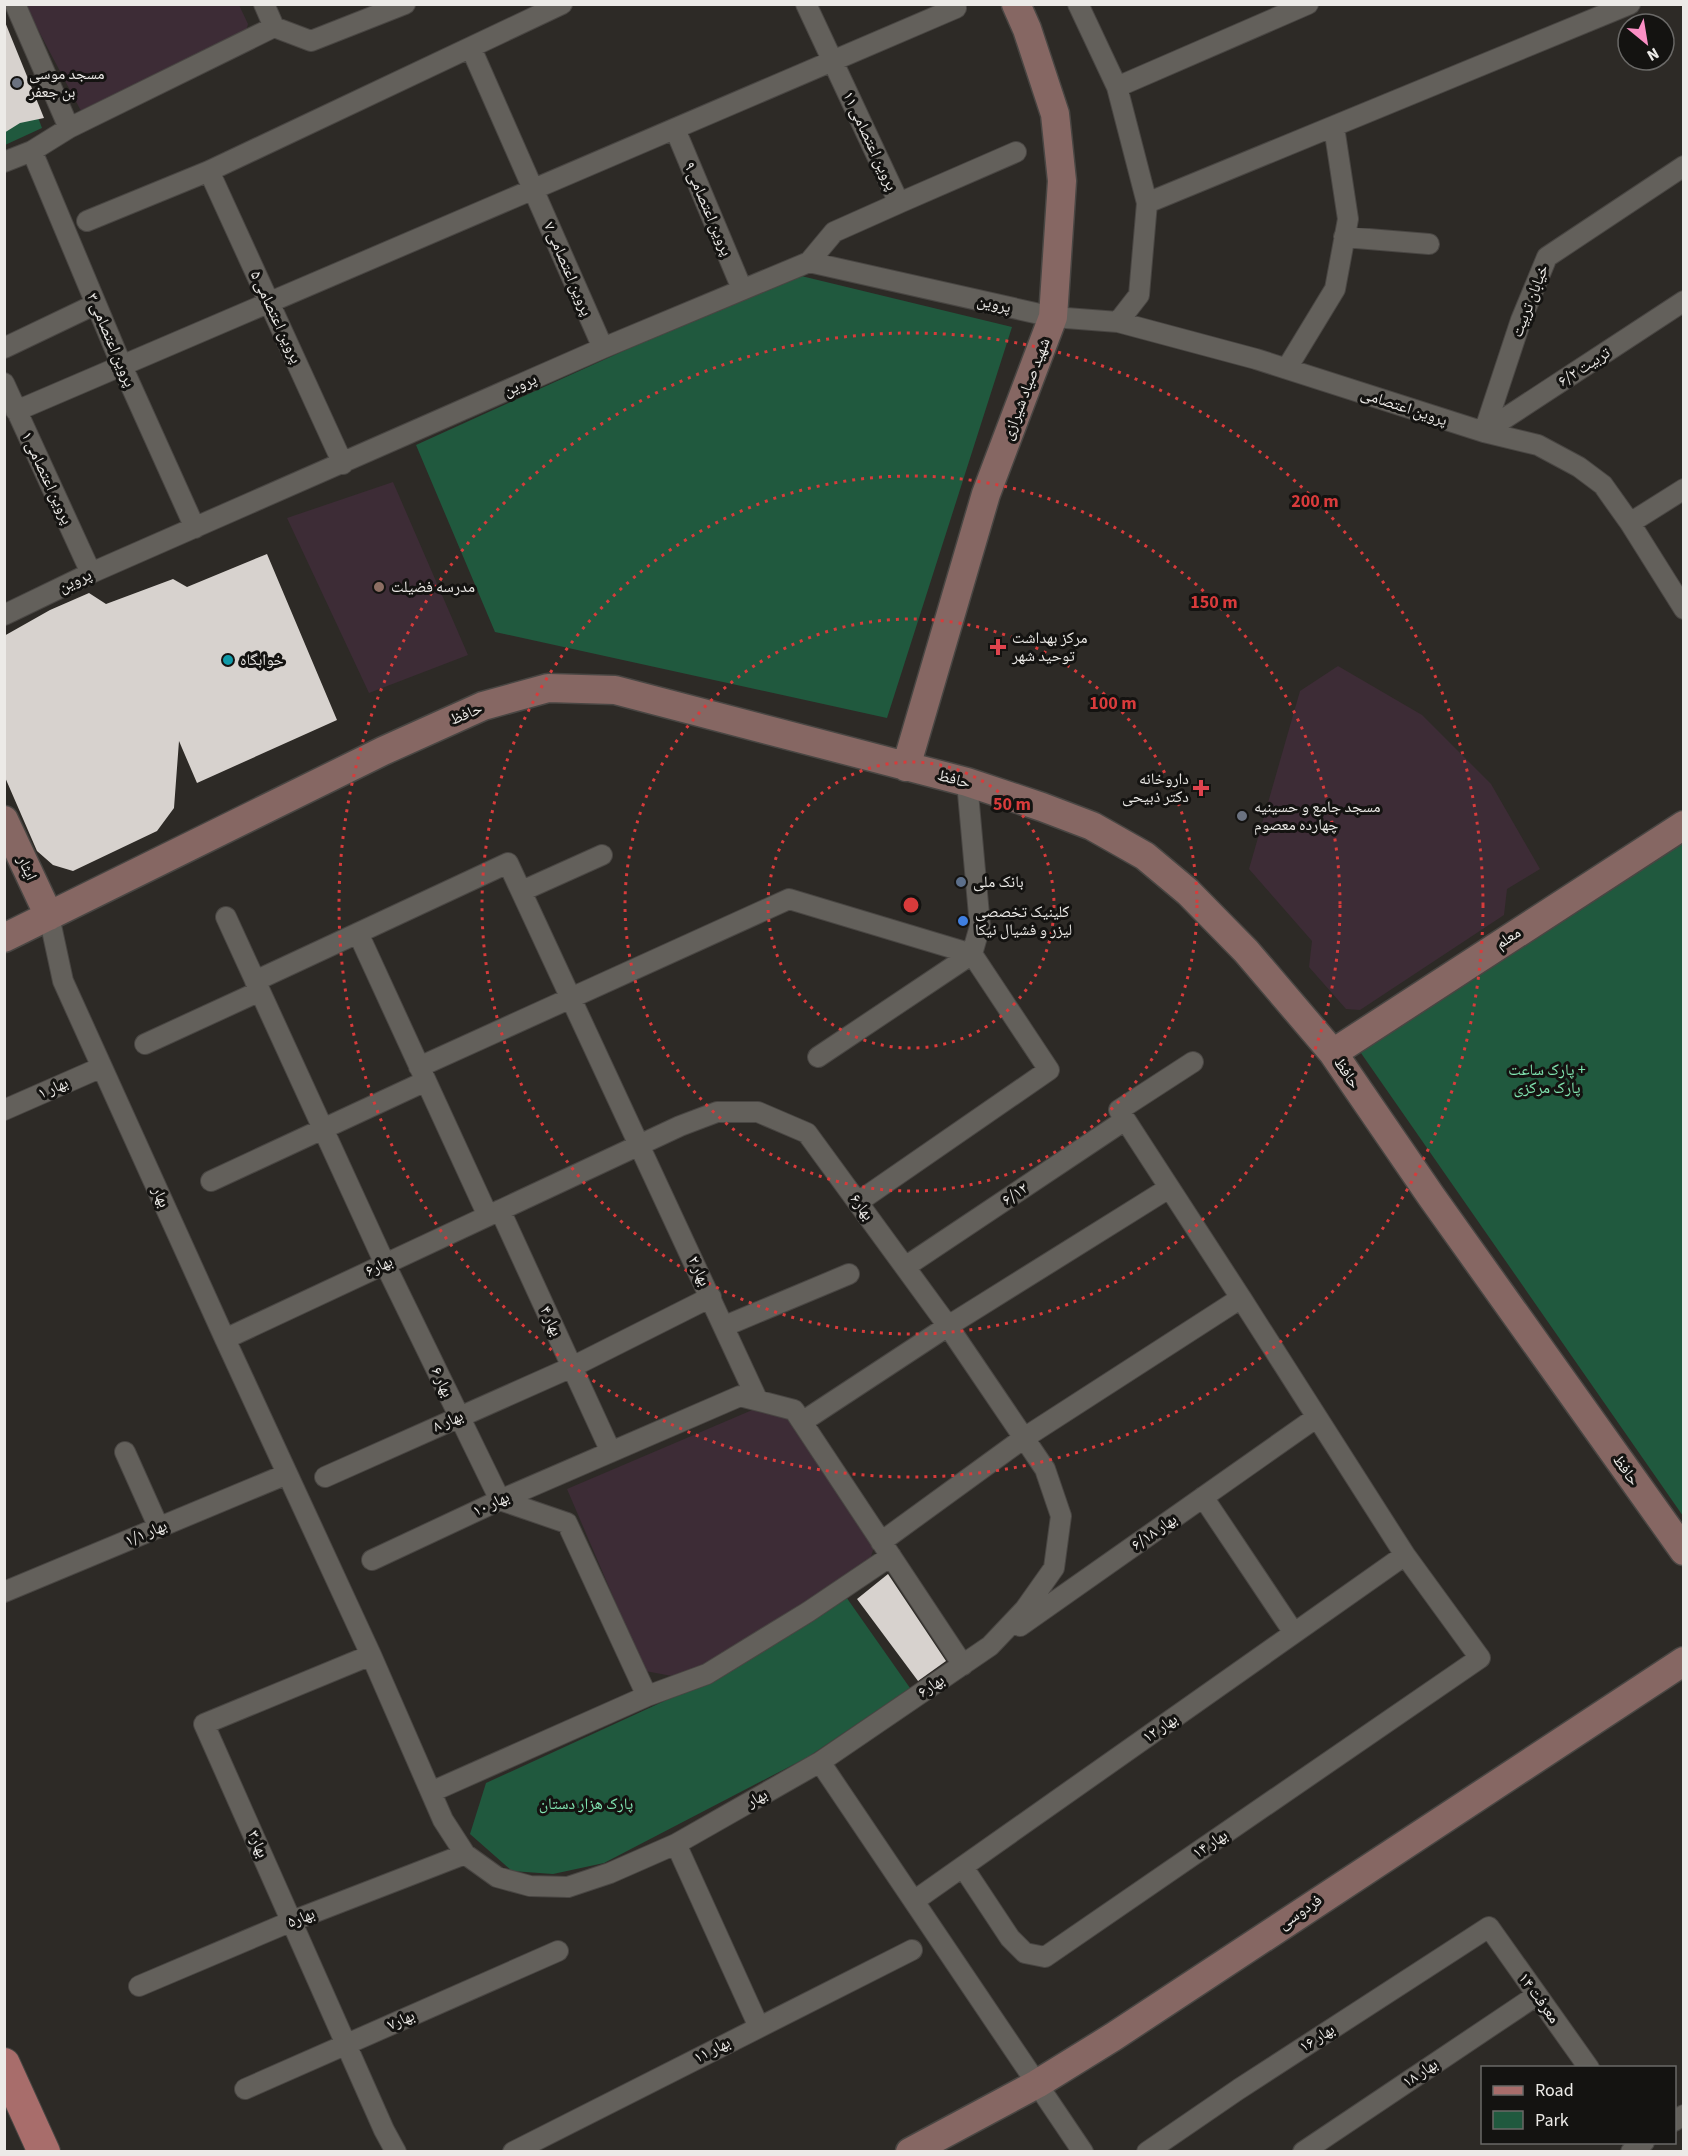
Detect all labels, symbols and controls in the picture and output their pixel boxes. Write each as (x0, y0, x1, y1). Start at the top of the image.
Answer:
north arrow (1616, 12, 1676, 72)
text: N (1643, 42, 1663, 66)
place label: مسجد موسی بن جعفر (28, 63, 105, 103)
marker: مسجد موسی بن جعفر (10, 76, 24, 90)
street label: پروین اعتصامی ۱۱ (837, 88, 903, 195)
street label: پروین اعتصامی ۹ (678, 159, 738, 260)
street label: پروین اعتصامی ۷ (538, 219, 598, 320)
street label: خیابان تربیت (1506, 261, 1554, 341)
street label: پروین اعتصامی ۵ (245, 267, 307, 367)
street label: پروین (975, 289, 1013, 319)
street label: پروین اعتصامی ۳ (81, 290, 141, 391)
street label: شهید صیاد شیرازی (996, 335, 1056, 443)
street label: تربیت ۶/۲ (1554, 342, 1615, 392)
street label: پروین (500, 368, 540, 402)
street label: پروین اعتصامی (1358, 383, 1450, 431)
street label: پروین اعتصامی ۱ (16, 428, 78, 528)
text: 200 m (1291, 489, 1339, 514)
street label: پروین (55, 564, 95, 598)
place label: مدرسه فضیلت (391, 576, 475, 598)
marker: مدرسه فضیلت (372, 580, 386, 594)
text: 150 m (1190, 590, 1238, 615)
place label: مرکز بهداشت توحید شهر (1011, 627, 1088, 667)
marker: مرکز بهداشت توحید شهر (989, 638, 1007, 656)
place label: خوابگاه (240, 649, 284, 671)
marker: خوابگاه (221, 653, 235, 667)
text: 100 m (1089, 691, 1137, 716)
street label: حافظ (446, 697, 486, 731)
street label: حافظ (935, 764, 973, 794)
place label: داروخانه دکتر ذبیحی (1122, 768, 1189, 808)
marker: داروخانه دکتر ذبیحی (1194, 781, 1208, 795)
text: 50 m (993, 792, 1031, 817)
place label: مسجد جامع و حسینیه چهارده معصوم (1254, 796, 1381, 836)
marker: مسجد جامع و حسینیه چهارده معصوم (1235, 809, 1249, 823)
street label: ایثار (11, 851, 42, 884)
place label: بانک ملی (973, 871, 1024, 893)
marker: بانک ملی (954, 875, 968, 889)
centre of rings (901, 895, 921, 915)
place label: کلینیک تخصصی لیزر و فشیال نیکا (975, 901, 1072, 941)
marker: کلینیک تخصصی لیزر و فشیال نیکا (956, 914, 970, 928)
street label: معلم (1491, 922, 1525, 954)
street label: حافظ (1329, 1053, 1365, 1093)
park label: پارک ساعت + پارک مرکزی (1508, 1059, 1586, 1099)
street label: بهار ۱ (34, 1072, 72, 1104)
street label: ۶/۱۲ (998, 1177, 1032, 1211)
street label: بهار (146, 1182, 175, 1211)
street label: بهار۶ (845, 1189, 879, 1225)
street label: بهار۶ (362, 1250, 396, 1282)
street label: بهار ۲ (682, 1252, 716, 1290)
street label: بهار ۴ (534, 1302, 568, 1340)
street label: بهار ۶ (425, 1363, 459, 1401)
street label: بهار ۸ (429, 1405, 467, 1437)
street label: حافظ (1607, 1450, 1645, 1490)
street label: بهار ۱۰ (469, 1486, 513, 1522)
street label: بهار ۶/۱۸ (1127, 1508, 1181, 1556)
street label: بهار ۱/۱ (122, 1514, 170, 1552)
street label: بهار۶ (913, 1669, 949, 1703)
street label: بهار ۱۲ (1138, 1708, 1182, 1748)
street label: بهار (742, 1783, 771, 1813)
park label: پارک هزار دستان (539, 1793, 634, 1815)
street label: بهار ۱۴ (1188, 1824, 1232, 1864)
street label: بهار۳ (242, 1827, 274, 1861)
street label: فردوسی (1274, 1889, 1326, 1935)
street label: بهار۵ (284, 1903, 318, 1933)
street label: معرفت ۱۴ (1513, 1968, 1565, 2028)
street label: بهار۷ (384, 2004, 418, 2036)
street label: بهار ۱۶ (1295, 2018, 1339, 2058)
street label: بهار ۱۱ (690, 2032, 734, 2068)
street label: بهار ۱۸ (1398, 2053, 1442, 2093)
legend (1481, 2066, 1676, 2144)
text: Road (1535, 2078, 1574, 2103)
text: Park (1535, 2108, 1569, 2133)

